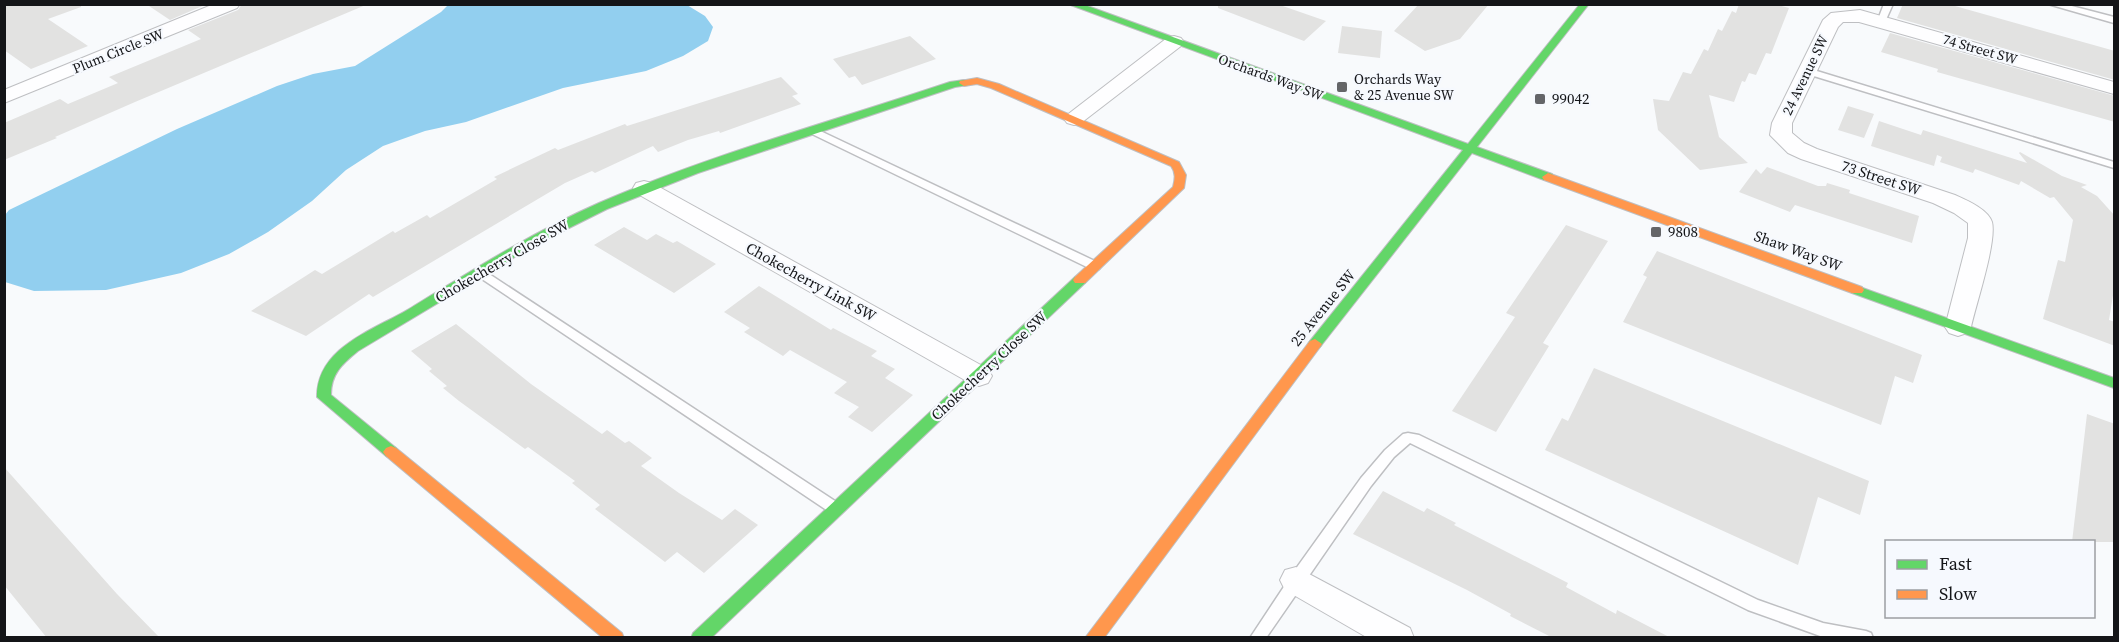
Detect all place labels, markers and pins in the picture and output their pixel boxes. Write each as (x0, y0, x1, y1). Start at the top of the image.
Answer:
place label: Orchards Way & 25 Avenue SW (1354, 69, 1455, 105)
marker: Orchards Way & 25 Avenue SW (1335, 80, 1349, 94)
place label: 99042 (1552, 88, 1590, 109)
marker: 99042 (1533, 92, 1547, 106)
place label: 9808 (1668, 221, 1698, 242)
marker: 9808 (1649, 225, 1663, 239)

